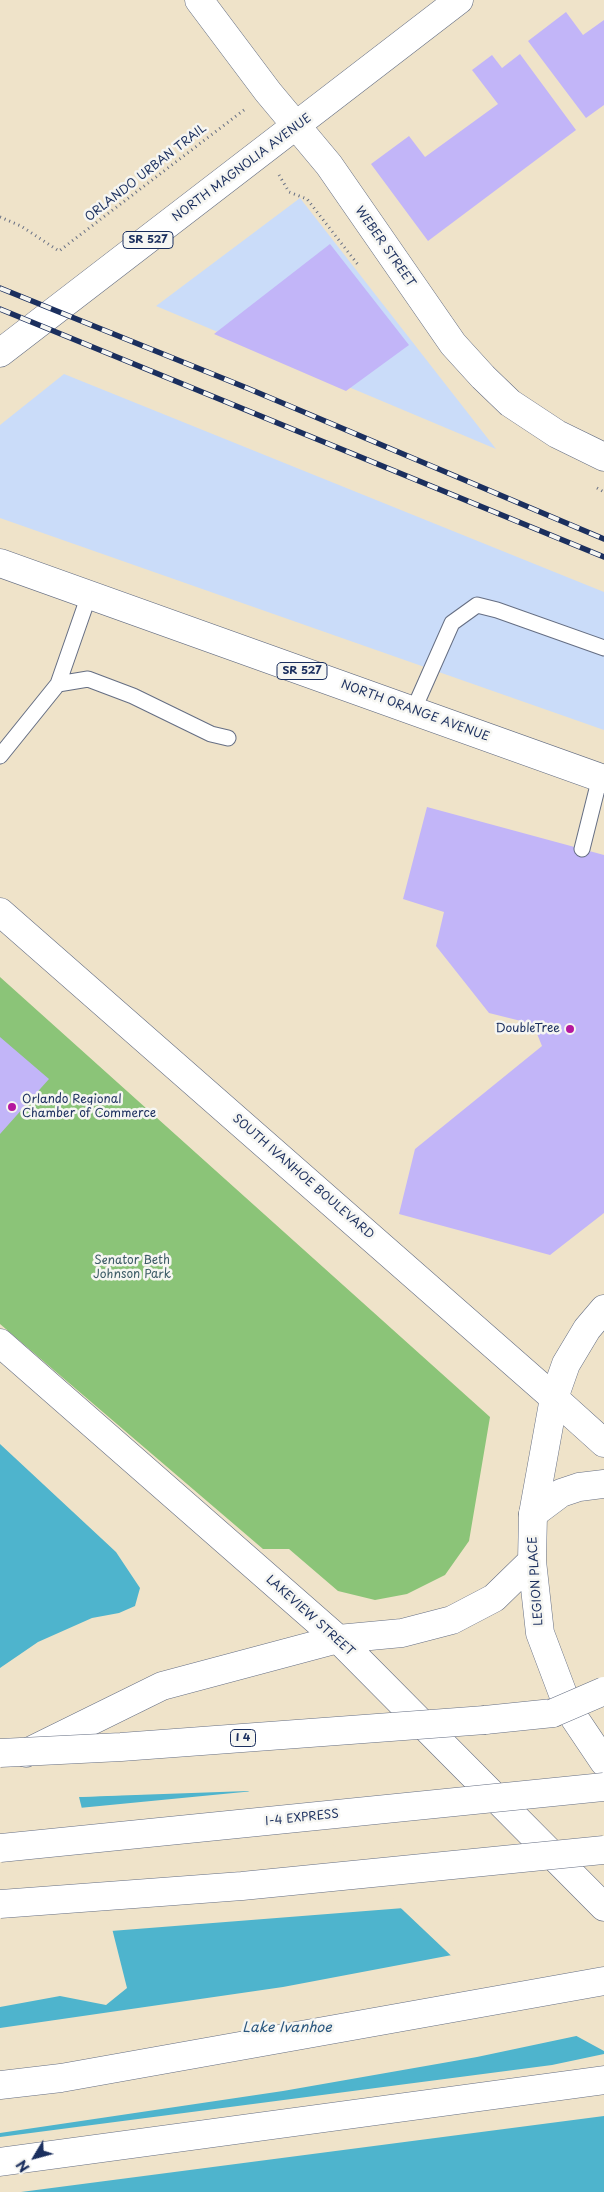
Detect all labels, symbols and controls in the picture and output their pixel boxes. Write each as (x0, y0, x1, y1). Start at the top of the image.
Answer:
street label: NORTH MAGNOLIA AVENUE (170, 111, 314, 225)
street label: ORLANDO URBAN TRAIL (83, 121, 209, 225)
street label: WEBER STREET (352, 204, 418, 290)
road number: SR 527 (123, 232, 173, 248)
road number: SR 527 (277, 662, 327, 679)
street label: NORTH ORANGE AVENUE (339, 677, 491, 745)
place label: DoubleTree (495, 1022, 560, 1036)
marker: DoubleTree (564, 1023, 576, 1035)
place label: Orlando Regional Chamber of Commerce (22, 1093, 156, 1121)
marker: Orlando Regional Chamber of Commerce (6, 1101, 18, 1113)
street label: SOUTH IVANHOE BOULEVARD (229, 1112, 377, 1242)
park label: Senator Beth Johnson Park (93, 1254, 171, 1282)
street label: LEGION PLACE (526, 1536, 546, 1626)
street label: LAKEVIEW STREET (263, 1573, 357, 1659)
road number: I 4 (230, 1730, 256, 1746)
street label: I-4 EXPRESS (264, 1807, 340, 1829)
water label: Lake Ivanhoe (242, 2020, 332, 2036)
north arrow (10, 2132, 60, 2182)
text: N (11, 2156, 34, 2177)

